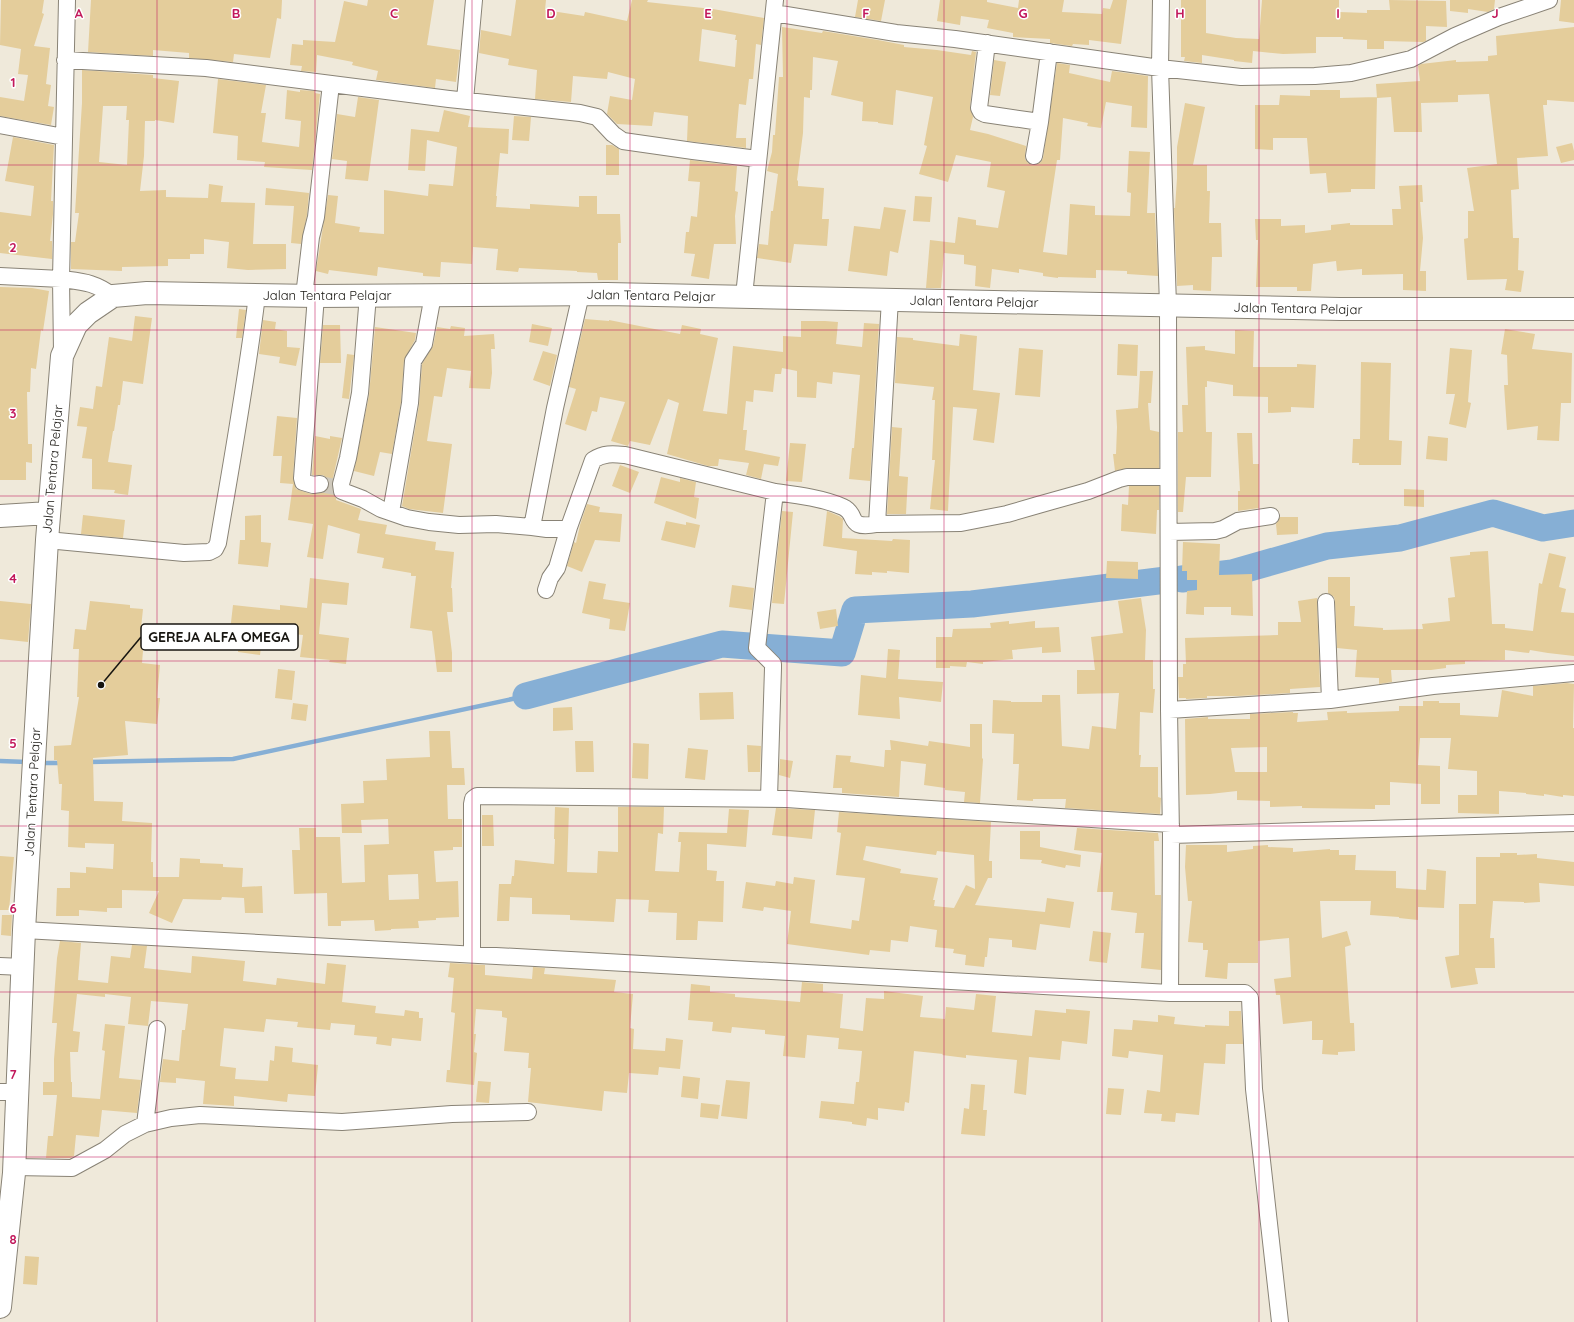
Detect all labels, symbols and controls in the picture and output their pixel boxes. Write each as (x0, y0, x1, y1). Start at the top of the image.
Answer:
text: A (75, 5, 84, 21)
text: B (232, 5, 240, 21)
text: C (390, 5, 398, 21)
text: D (546, 5, 556, 21)
text: E (704, 5, 712, 21)
text: F (862, 5, 870, 21)
text: G (1018, 5, 1028, 21)
text: H (1175, 5, 1185, 21)
text: I (1336, 5, 1340, 21)
text: J (1491, 5, 1499, 21)
text: 1 (10, 74, 16, 90)
text: 2 (9, 239, 17, 255)
street label: Jalan Tentara Pelajar (586, 286, 716, 304)
street label: Jalan Tentara Pelajar (262, 287, 392, 303)
street label: Jalan Tentara Pelajar (909, 292, 1039, 310)
street label: Jalan Tentara Pelajar (1233, 299, 1363, 317)
street label: Jalan Tentara Pelajar (38, 404, 66, 534)
text: 3 (10, 405, 17, 421)
text: 4 (9, 570, 17, 586)
callout: GEREJA ALFA OMEGA (141, 624, 298, 650)
text: GEREJA ALFA OMEGA (148, 628, 290, 646)
street label: Jalan Tentara Pelajar (21, 727, 43, 857)
text: 5 (9, 735, 17, 751)
text: 6 (9, 900, 17, 916)
text: 7 (9, 1066, 17, 1082)
text: 8 (9, 1231, 17, 1247)

